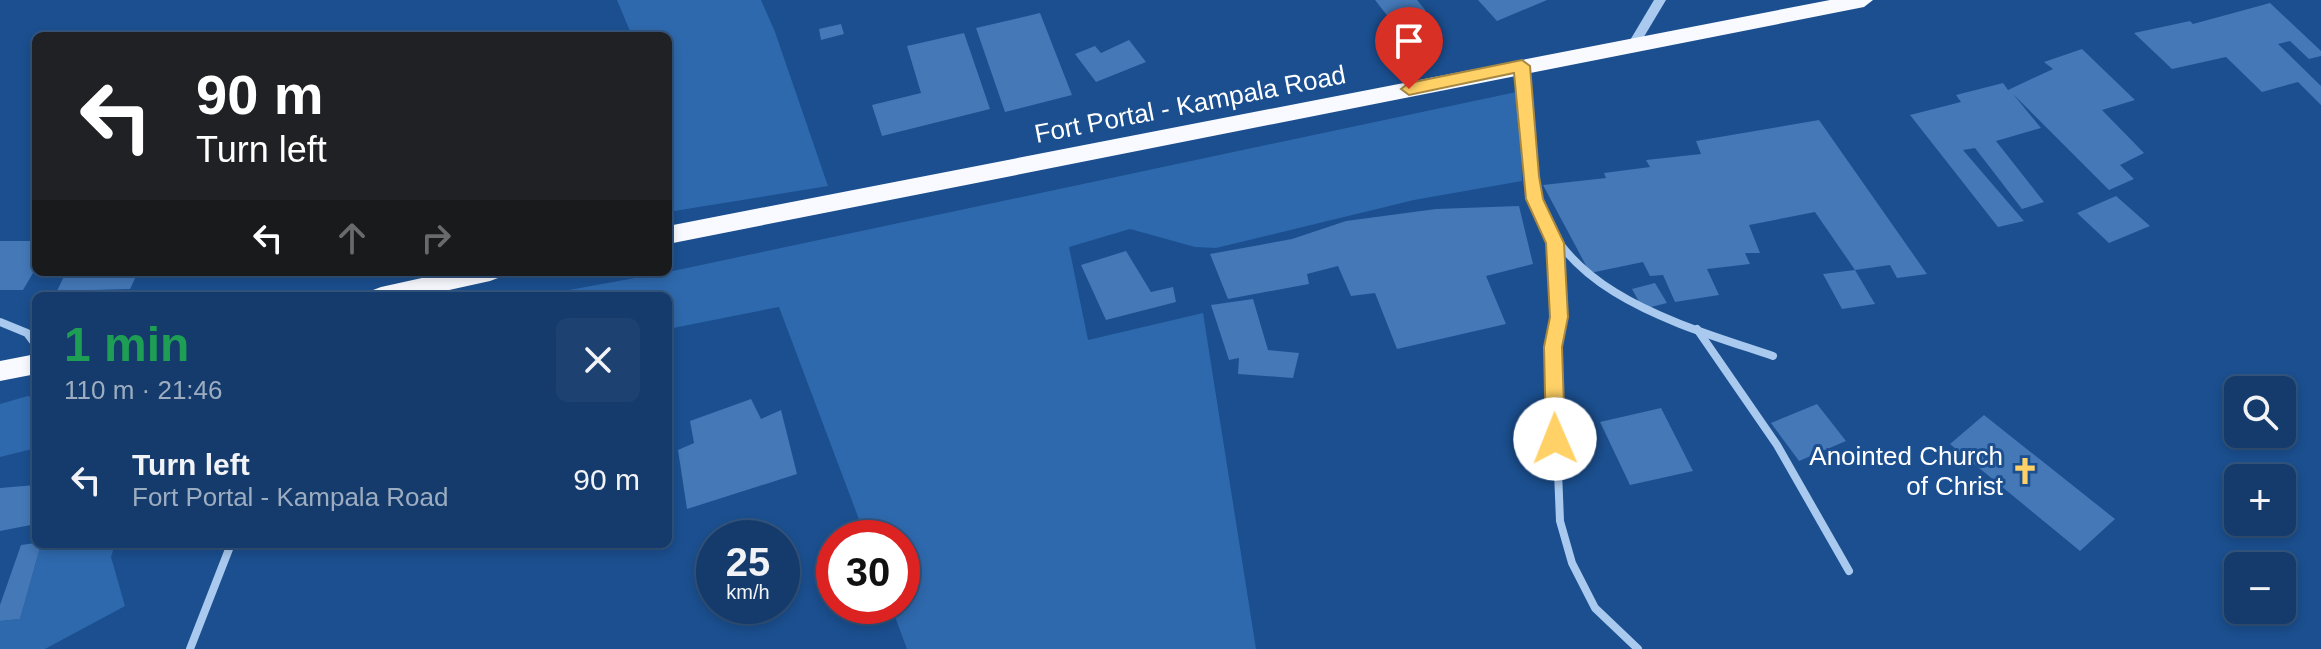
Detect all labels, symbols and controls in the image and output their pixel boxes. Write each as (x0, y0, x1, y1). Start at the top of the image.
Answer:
pin (1375, 7, 1443, 89)
icon: arrive (1387, 19, 1431, 63)
street label: Fort Portal - Kampala Road (1032, 59, 1348, 149)
text: 90 m (196, 63, 324, 126)
icon: left (64, 64, 168, 168)
text: Turn left (196, 129, 327, 170)
icon: left (246, 216, 290, 260)
icon: ahead (330, 216, 374, 260)
icon: right (414, 216, 458, 260)
text: 1 min (64, 318, 189, 371)
button: close (556, 318, 640, 402)
text: 110 m · 21:46 (64, 375, 223, 405)
map controls (2224, 376, 2296, 624)
button: search (2224, 376, 2296, 448)
position arrow (1513, 397, 1597, 481)
place label: Anointed Church of Christ (1809, 441, 2004, 501)
text: Turn left (132, 448, 250, 481)
church icon: Anointed Church of Christ (2010, 456, 2040, 486)
icon: left (64, 458, 108, 502)
text: 90 m (573, 463, 640, 496)
button: + (2224, 464, 2296, 536)
text: Fort Portal - Kampala Road (132, 482, 448, 512)
speed limit sign: 30 (816, 520, 920, 624)
text: 25 (726, 540, 770, 584)
button: − (2224, 552, 2296, 624)
text: km/h (726, 581, 770, 603)

